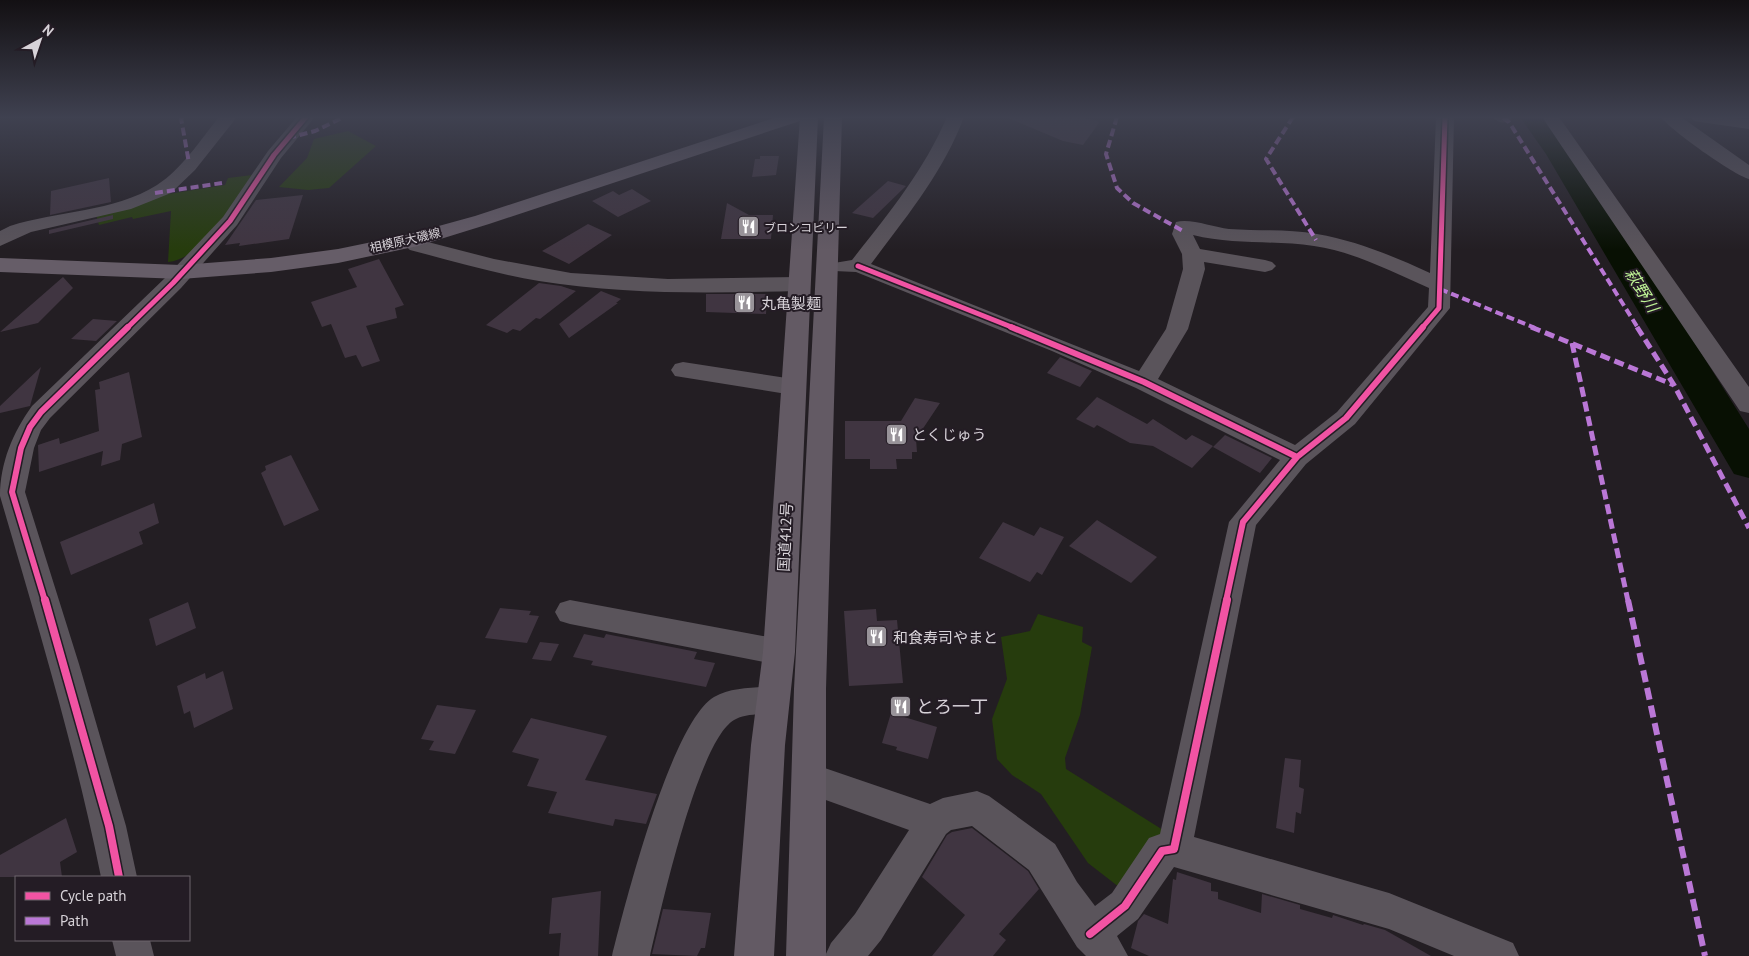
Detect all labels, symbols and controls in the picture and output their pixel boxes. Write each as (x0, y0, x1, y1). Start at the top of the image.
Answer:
north arrow (15, 15, 65, 65)
text: N (39, 20, 58, 40)
restaurant icon: ブロンコビリー (736, 215, 760, 239)
place label: ブロンコビリー (764, 220, 848, 235)
street label: 相模原大磯線 (368, 225, 442, 255)
water label: 萩野川 (1621, 264, 1664, 317)
restaurant icon: 丸亀製麺 (733, 291, 757, 315)
place label: 丸亀製麺 (761, 294, 821, 313)
restaurant icon: とくじゅう (884, 422, 908, 446)
place label: とくじゅう (912, 425, 987, 444)
street label: 国道412号 (774, 502, 796, 572)
restaurant icon: 和食寿司やまと (865, 625, 889, 649)
place label: 和食寿司やまと (893, 628, 998, 647)
restaurant icon: とろ一丁 (888, 694, 912, 718)
place label: とろ一丁 (916, 695, 988, 718)
legend (15, 876, 190, 941)
text: Cycle path (60, 886, 126, 905)
text: Path (60, 911, 89, 930)

